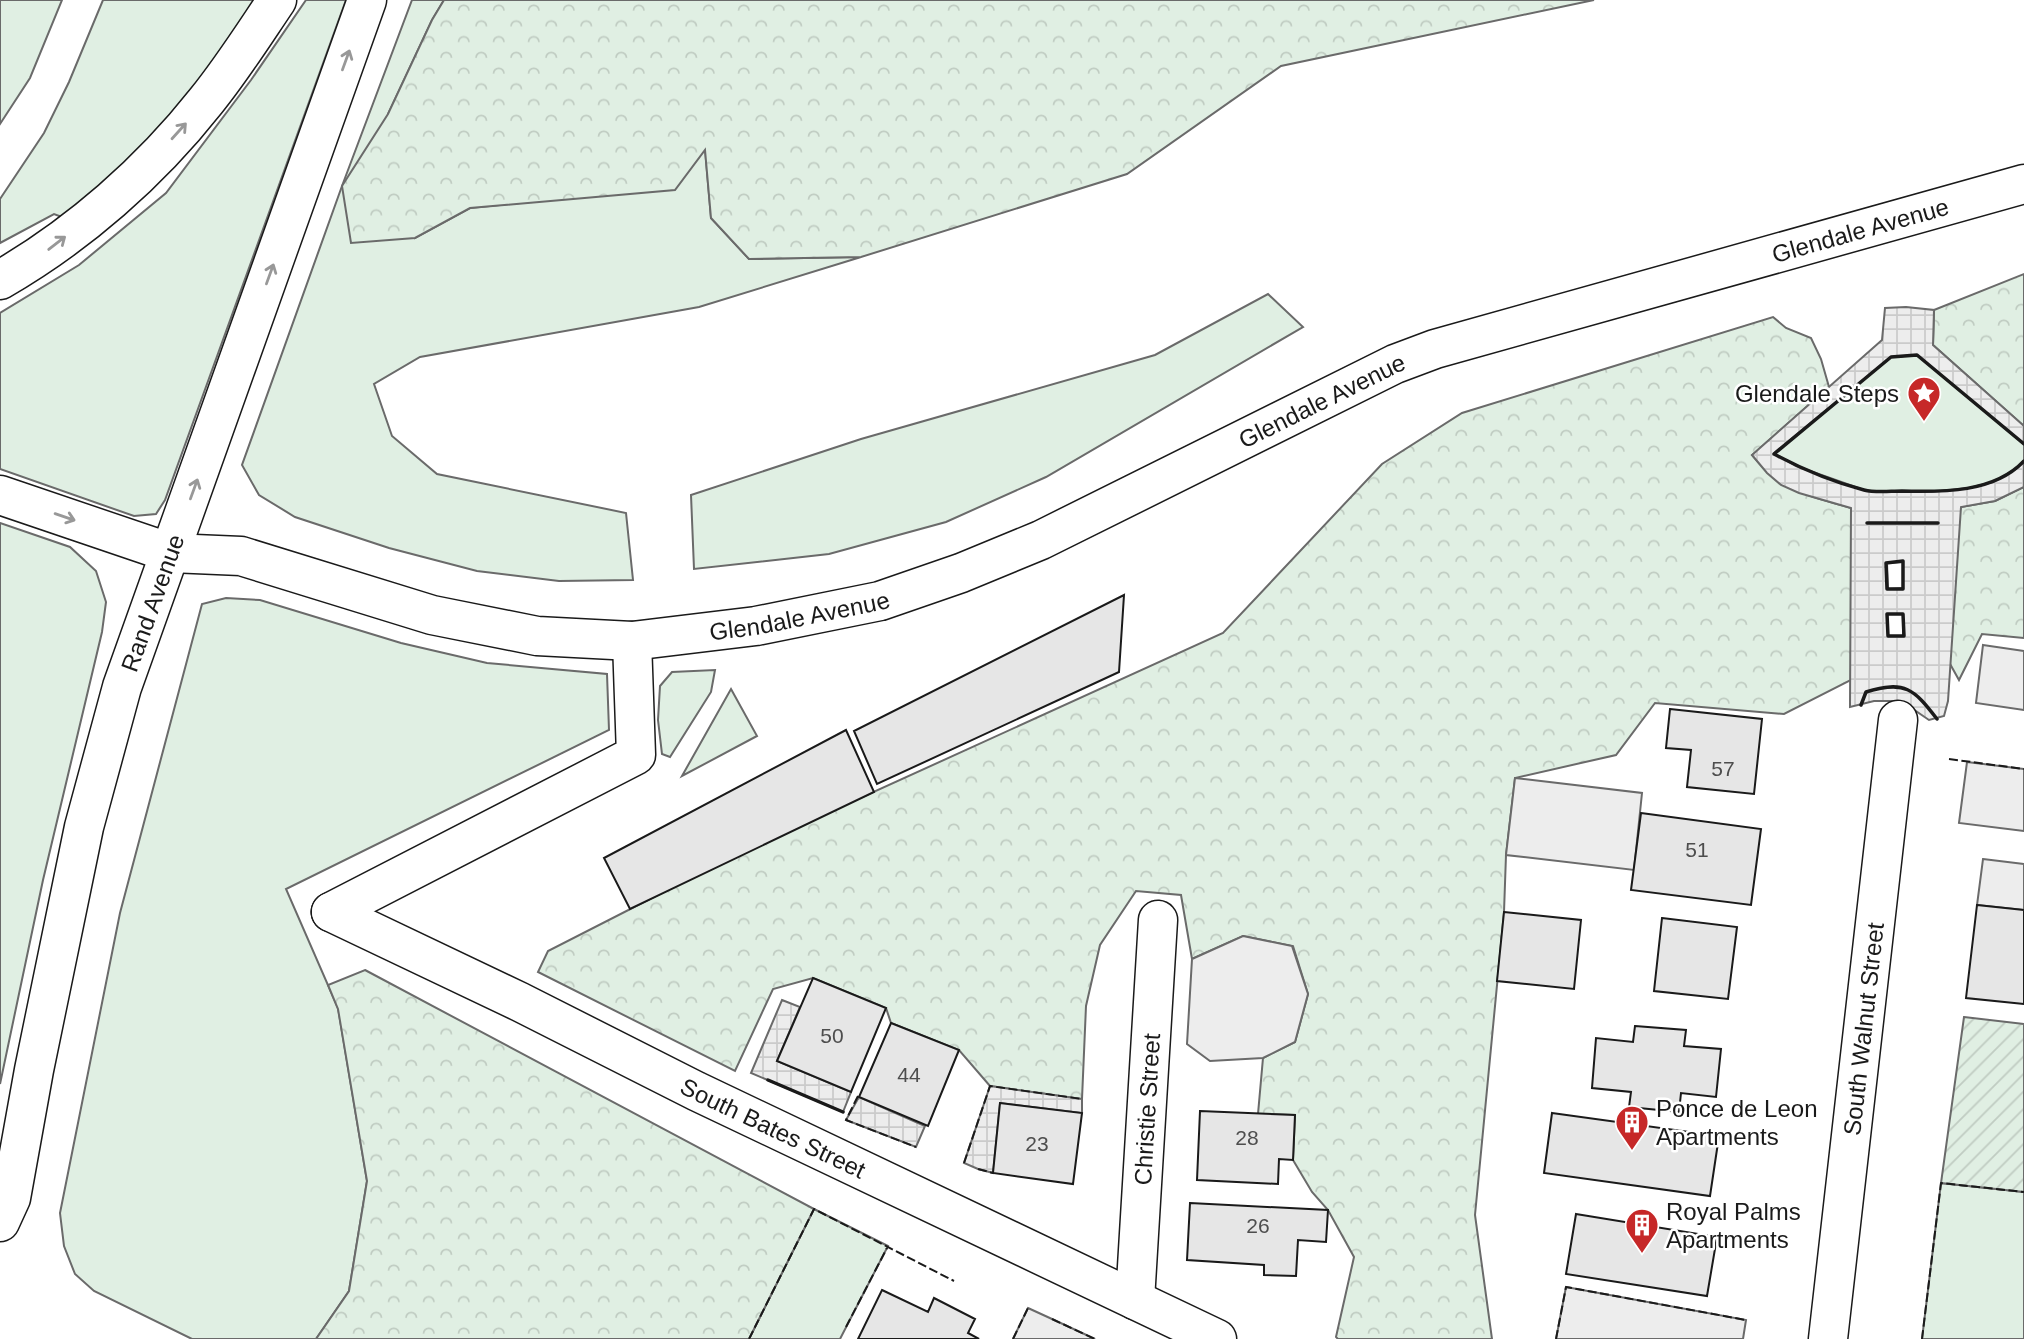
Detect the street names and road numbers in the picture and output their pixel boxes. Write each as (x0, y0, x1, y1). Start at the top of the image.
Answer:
street label: Glendale Avenue (1769, 192, 1952, 268)
street label: Glendale Avenue (1234, 348, 1409, 453)
street label: Rand Avenue (115, 531, 189, 675)
street label: Glendale Avenue (708, 585, 893, 645)
street label: South Walnut Street (1838, 921, 1889, 1137)
street label: Christie Street (1128, 1032, 1165, 1186)
street label: South Bates Street (676, 1072, 870, 1183)

